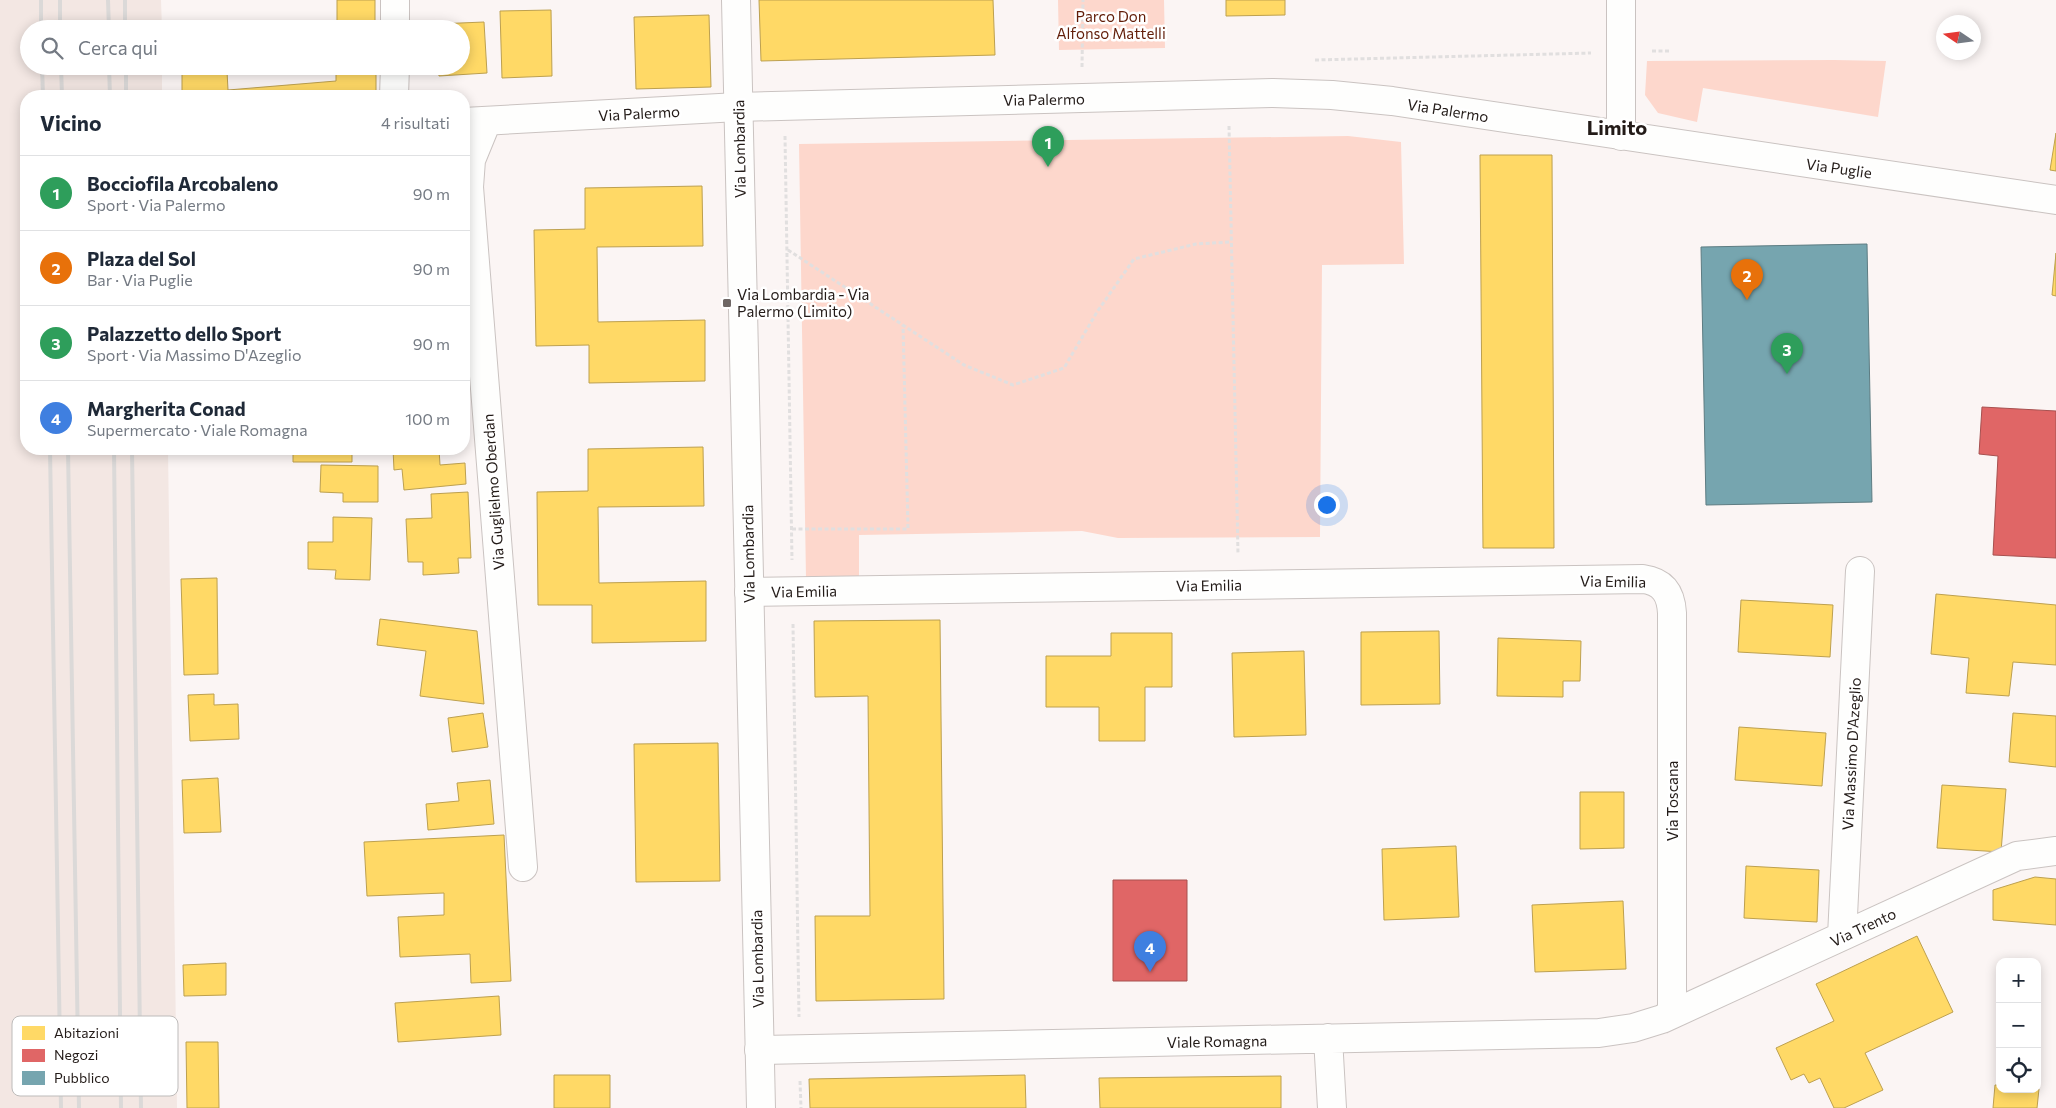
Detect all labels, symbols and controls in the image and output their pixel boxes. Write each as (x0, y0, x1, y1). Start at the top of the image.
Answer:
park label: Parco Don Alfonso Mattelli (1056, 7, 1166, 42)
north arrow (1936, 15, 1981, 60)
search box (20, 20, 470, 75)
icon: search (38, 34, 66, 62)
text: Cerca qui (78, 36, 158, 59)
street label: Via Palermo (1003, 89, 1085, 109)
street label: Via Palermo (1406, 95, 1490, 125)
street label: Via Lombardia (729, 100, 749, 198)
street label: Via Palermo (598, 102, 680, 124)
text: Vicino (40, 110, 101, 135)
text: 4 risultati (381, 113, 450, 132)
district label: Limito (1587, 115, 1647, 139)
pin: 1 (1032, 126, 1064, 167)
street label: Via Puglie (1805, 154, 1873, 182)
text: Bocciofila Arcobaleno (87, 172, 278, 195)
text: 1 (52, 184, 60, 203)
text: 90 m (413, 184, 450, 203)
text: Sport · Via Palermo (87, 195, 226, 214)
text: Plaza del Sol (87, 247, 196, 270)
text: 2 (51, 259, 61, 278)
text: 90 m (413, 259, 450, 278)
pin: 2 (1731, 259, 1763, 300)
text: Bar · Via Puglie (87, 270, 193, 289)
place label: Via Lombardia - Via Palermo (Limito) (737, 285, 869, 320)
marker: Via Lombardia - Via Palermo (Limito) (721, 297, 733, 309)
text: Palazzetto dello Sport (87, 322, 281, 345)
pin: 3 (1771, 333, 1803, 374)
text: 3 (51, 334, 61, 353)
text: 90 m (413, 334, 450, 353)
text: Sport · Via Massimo D'Azeglio (87, 345, 302, 364)
text: Margherita Conad (87, 397, 246, 420)
text: 4 (51, 409, 61, 428)
text: 100 m (405, 409, 450, 428)
street label: Via Guglielmo Oberdan (479, 413, 507, 571)
text: Supermercato · Viale Romagna (87, 420, 308, 439)
your location (1314, 492, 1340, 518)
street label: Via Lombardia (738, 505, 758, 603)
street label: Via Emilia (1580, 571, 1646, 591)
street label: Via Emilia (1176, 575, 1242, 595)
street label: Via Emilia (771, 581, 837, 601)
street label: Via Massimo D'Azeglio (1838, 677, 1864, 831)
street label: Via Toscana (1663, 761, 1681, 841)
street label: Via Trento (1827, 904, 1899, 950)
street label: Via Lombardia (747, 910, 767, 1008)
pin: 4 (1134, 931, 1166, 972)
map controls (1996, 958, 2041, 1093)
button: + (1996, 958, 2041, 1003)
button: − (1996, 1003, 2041, 1048)
legend (12, 1016, 178, 1096)
text: Abitazioni (54, 1024, 119, 1041)
street label: Viale Romagna (1167, 1031, 1267, 1051)
text: Negozi (54, 1046, 98, 1063)
button: locate (1996, 1048, 2041, 1093)
text: Pubblico (54, 1069, 110, 1086)

